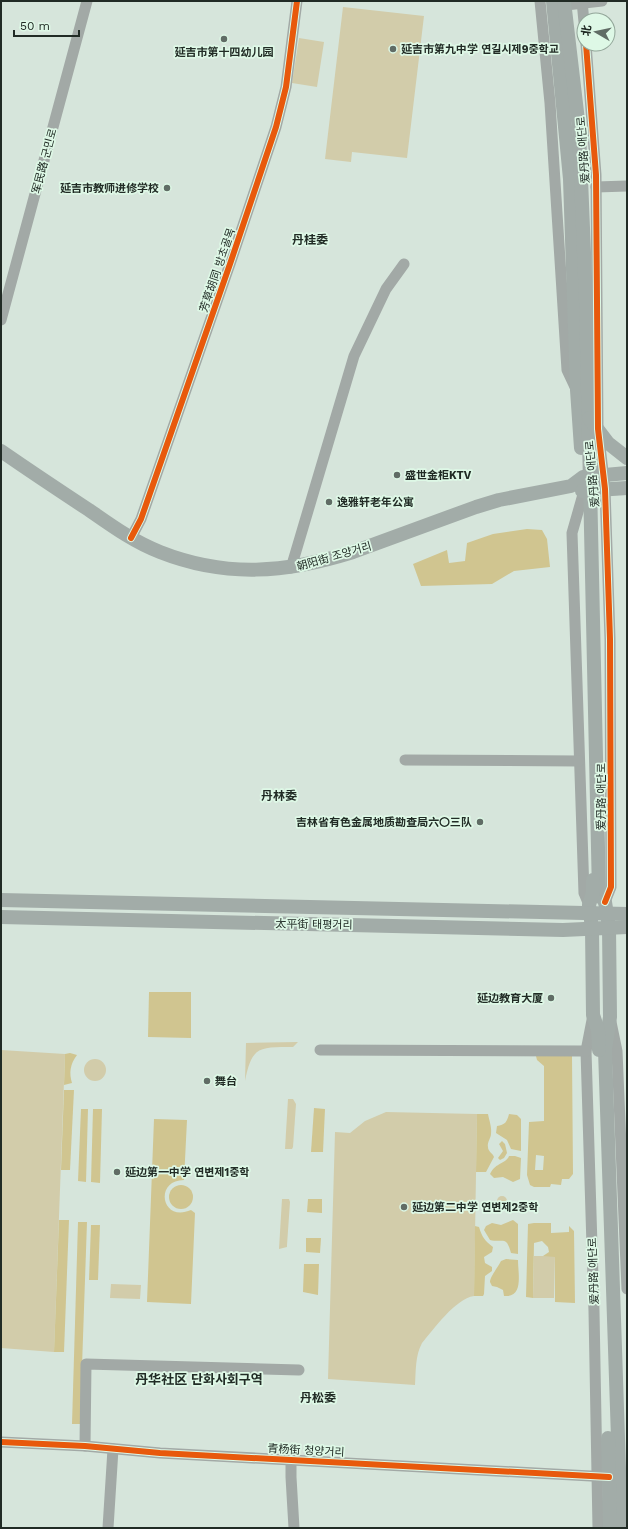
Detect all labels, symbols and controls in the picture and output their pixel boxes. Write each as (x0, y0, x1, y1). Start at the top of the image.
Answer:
scale bar (14, 12, 79, 38)
north arrow (576, 12, 616, 52)
text: 50 m (20, 19, 50, 33)
text: 北 (579, 24, 594, 37)
marker: 延吉市第十四幼儿园 (219, 34, 229, 44)
place label: 延吉市第九中学 연길시제9중학교 (401, 43, 559, 56)
marker: 延吉市第九中学 연길시제9중학교 (388, 44, 398, 54)
place label: 延吉市第十四幼儿园 (175, 46, 274, 59)
street label: 爱丹路 애단로 (575, 116, 592, 184)
street label: 军民路 군민로 (30, 127, 59, 195)
place label: 延吉市教师进修学校 (60, 182, 159, 195)
marker: 延吉市教师进修学校 (162, 183, 172, 193)
street label: 芳草胡同 방초골목 (197, 226, 238, 314)
district label: 丹桂委 (292, 233, 328, 247)
street label: 爱丹路 애단로 (583, 440, 602, 508)
place label: 盛世金柜KTV (405, 469, 472, 482)
marker: 盛世金柜KTV (392, 470, 402, 480)
place label: 逸雅轩老年公寓 (337, 496, 414, 509)
marker: 逸雅轩老年公寓 (324, 497, 334, 507)
street label: 朝阳街 조양거리 (295, 540, 373, 573)
street label: 爱丹路 애단로 (595, 763, 608, 831)
district label: 丹林委 (261, 789, 297, 803)
place label: 吉林省有色金属地质勘查局六〇三队 (296, 816, 472, 829)
marker: 吉林省有色金属地质勘查局六〇三队 (475, 817, 485, 827)
street label: 太平街 태평거리 (275, 917, 353, 932)
place label: 延边教育大厦 (477, 992, 543, 1005)
marker: 延边教育大厦 (546, 993, 556, 1003)
place label: 舞台 (215, 1075, 237, 1088)
marker: 舞台 (202, 1076, 212, 1086)
place label: 延边第一中学 연변제1중학 (125, 1166, 250, 1179)
marker: 延边第一中学 연변제1중학 (112, 1167, 122, 1177)
place label: 延边第二中学 연변제2중학 (412, 1201, 538, 1214)
marker: 延边第二中学 연변제2중학 (399, 1202, 409, 1212)
street label: 爱丹路 애단로 (586, 1237, 601, 1305)
district label: 丹华社区 단화사회구역 (135, 1372, 263, 1387)
district label: 丹松委 (300, 1391, 336, 1405)
street label: 青杨街 청양거리 (267, 1442, 345, 1459)

